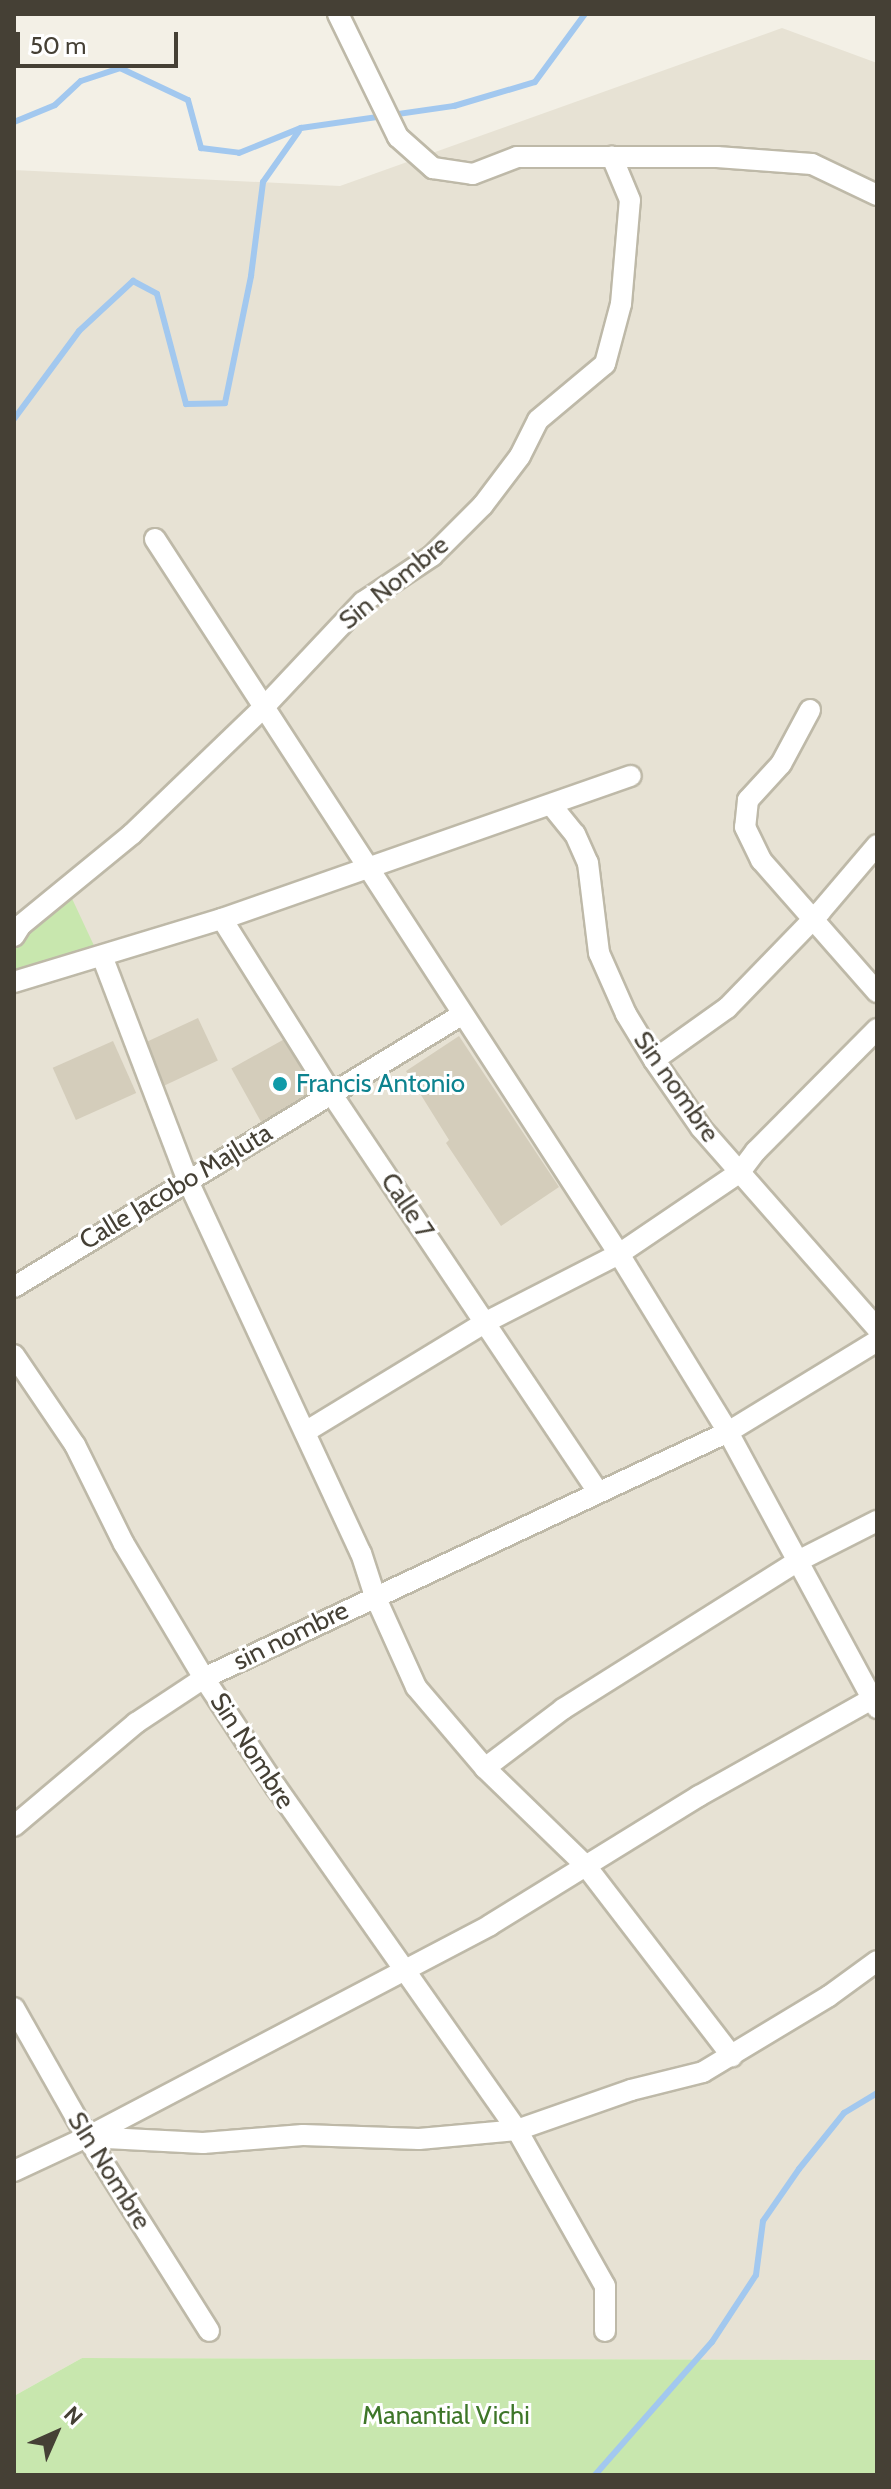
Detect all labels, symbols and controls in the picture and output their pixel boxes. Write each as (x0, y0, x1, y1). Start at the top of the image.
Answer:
scale bar (20, 16, 182, 66)
text: 50 m (30, 31, 86, 60)
street label: Sin Nombre (333, 529, 455, 637)
street label: Sin nombre (626, 1026, 726, 1148)
place label: Francis Antonio (296, 1068, 465, 1100)
marker: Francis Antonio (271, 1075, 289, 1093)
street label: Calle Jacobo Majluta (74, 1117, 278, 1257)
street label: Calle 7 (374, 1167, 440, 1245)
street label: sin nombre (228, 1595, 354, 1677)
street label: Sin Nombre (203, 1687, 301, 1815)
street label: SIn Nombre (61, 2106, 157, 2236)
north arrow (16, 2393, 96, 2473)
park label: Manantial Vichi (362, 2400, 530, 2432)
text: N (58, 2401, 88, 2431)

